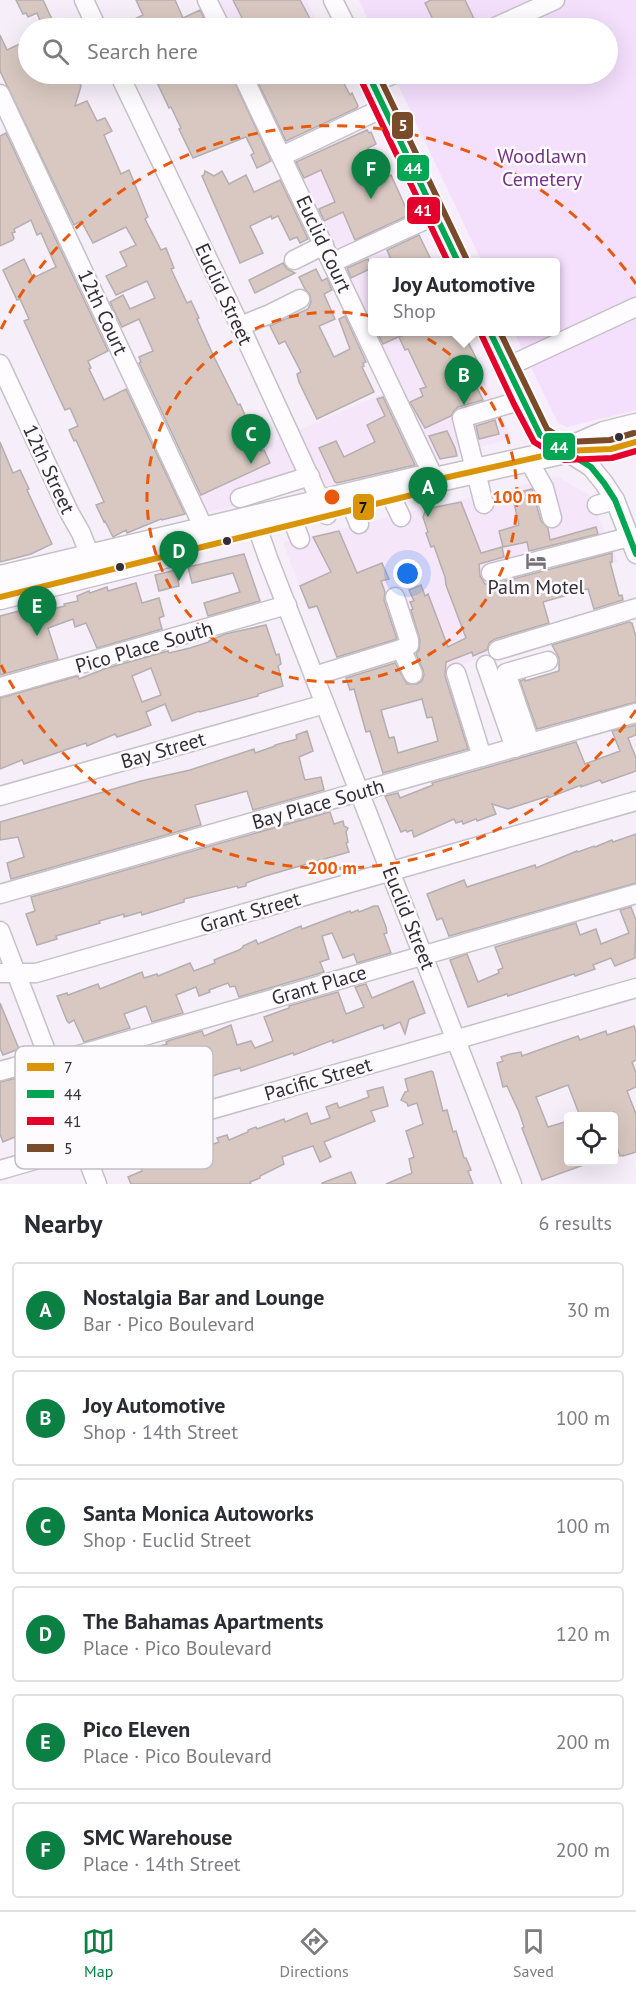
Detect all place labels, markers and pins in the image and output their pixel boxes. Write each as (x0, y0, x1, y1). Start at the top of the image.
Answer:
pin: F (352, 150, 391, 199)
pin: B (444, 356, 484, 405)
pin: C (232, 414, 270, 464)
unlabelled marker (613, 431, 625, 443)
pin: A (408, 468, 448, 517)
centre of rings (322, 487, 342, 507)
pin: D (160, 532, 198, 581)
unlabelled marker (221, 535, 233, 547)
hotel icon: Palm Motel (524, 549, 548, 573)
unlabelled marker (114, 561, 126, 573)
place label: Palm Motel (488, 574, 585, 600)
pin: E (18, 586, 57, 636)

